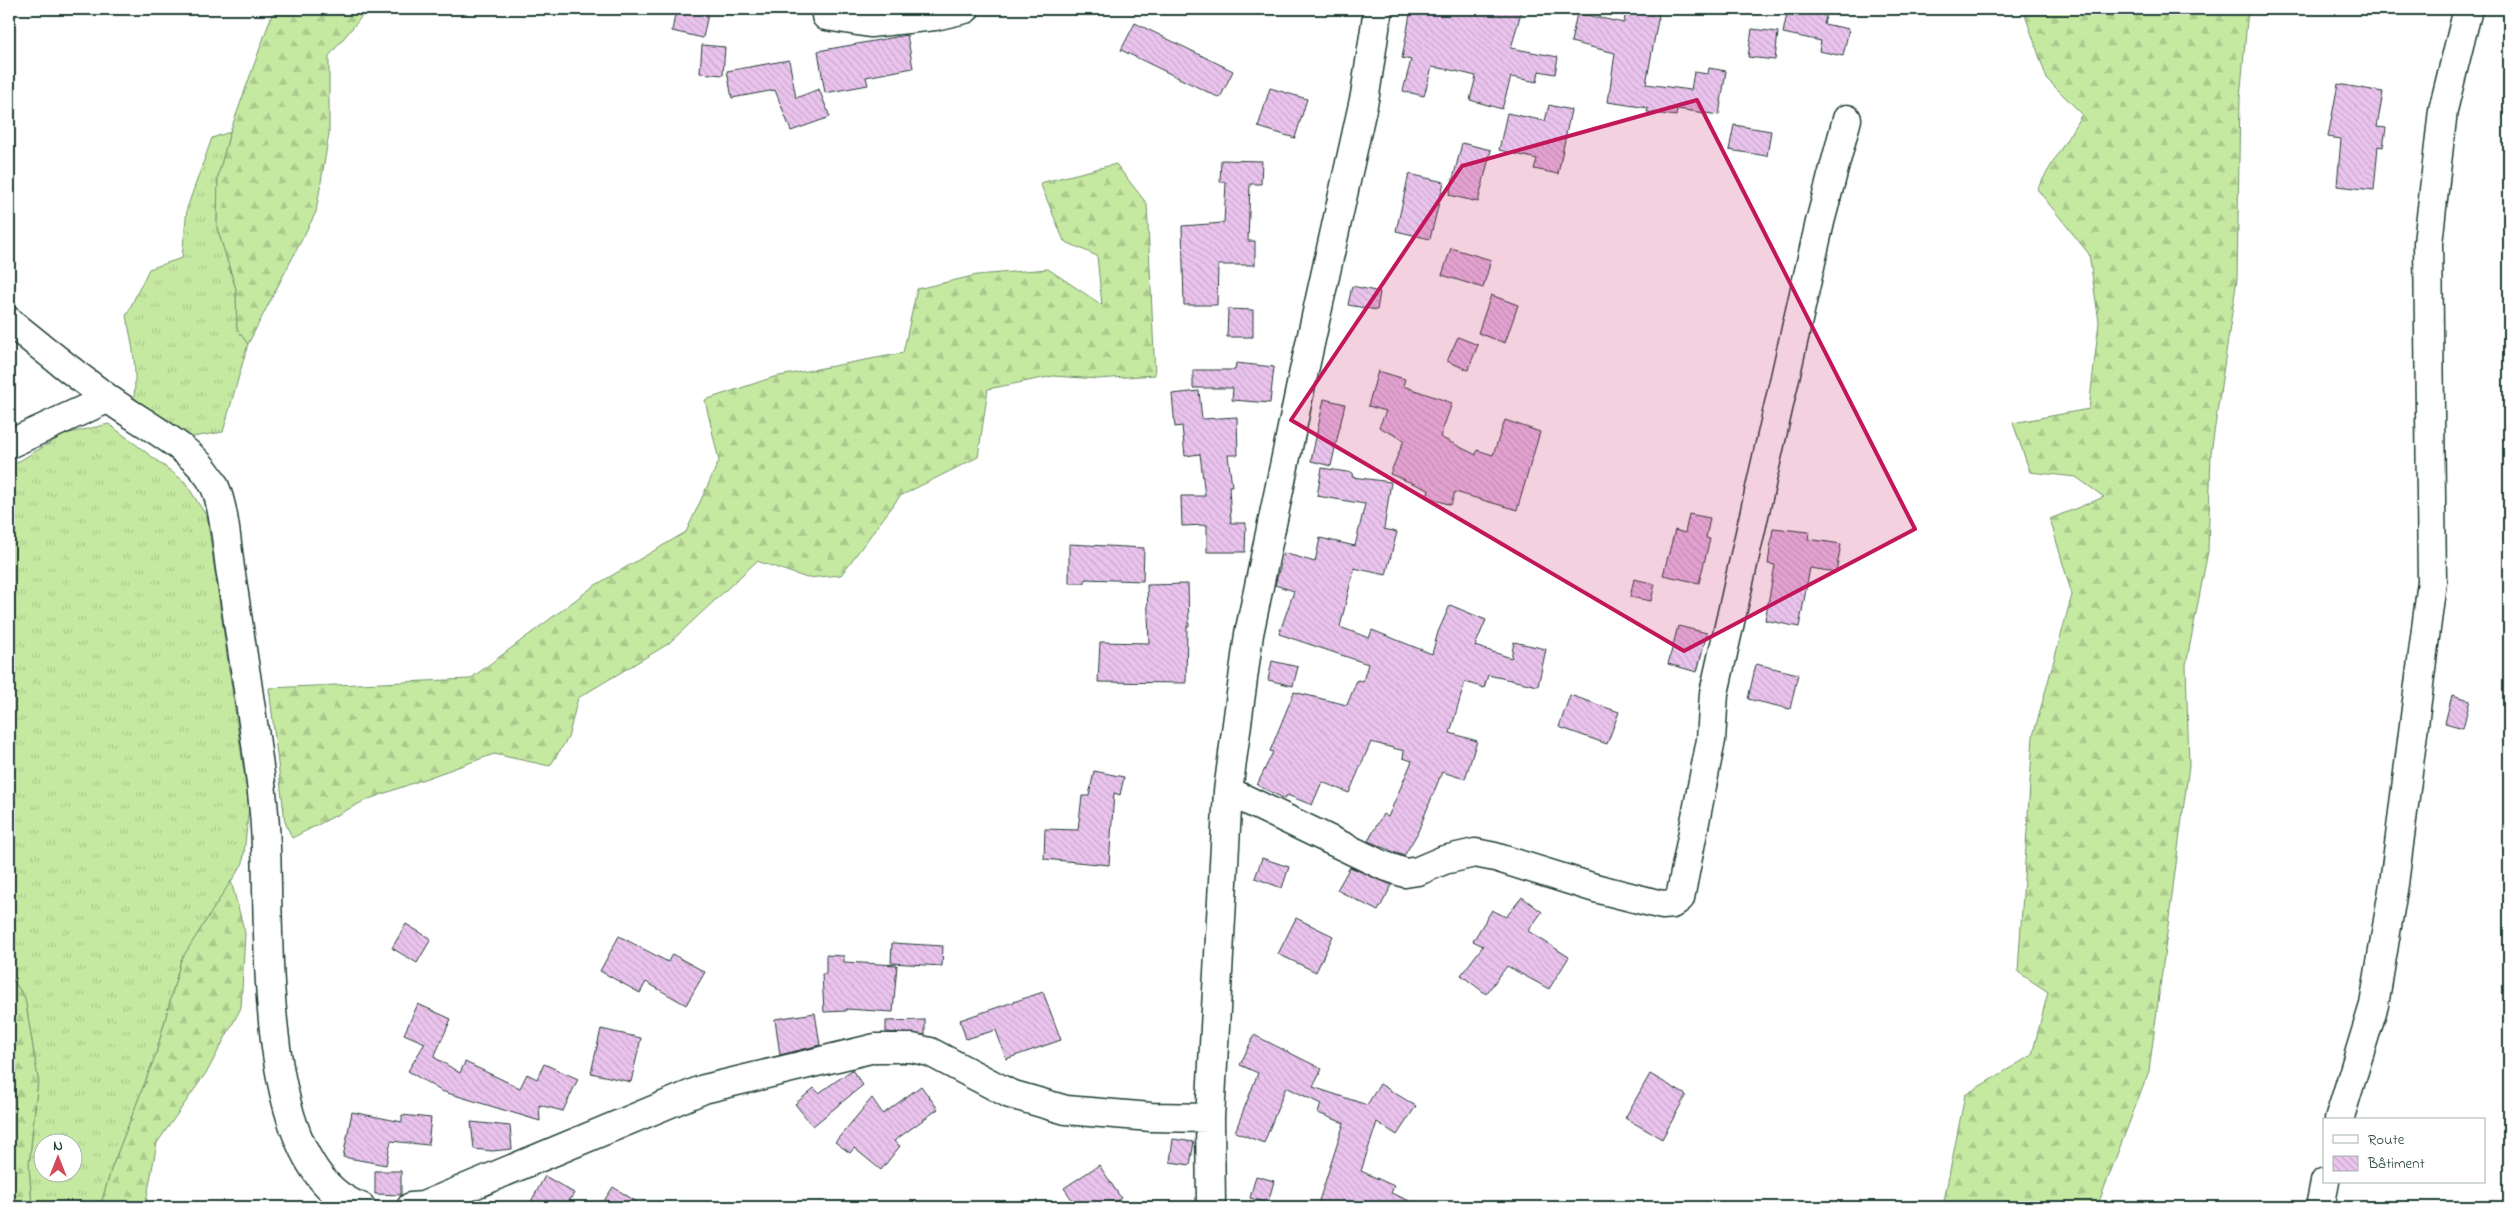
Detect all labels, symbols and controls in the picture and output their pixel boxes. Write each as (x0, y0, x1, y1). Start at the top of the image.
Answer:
legend (2323, 1118, 2486, 1184)
text: Route (2368, 1129, 2405, 1151)
north arrow (32, 1134, 82, 1184)
text: N (53, 1136, 63, 1157)
text: Bâtiment (2367, 1153, 2425, 1175)

